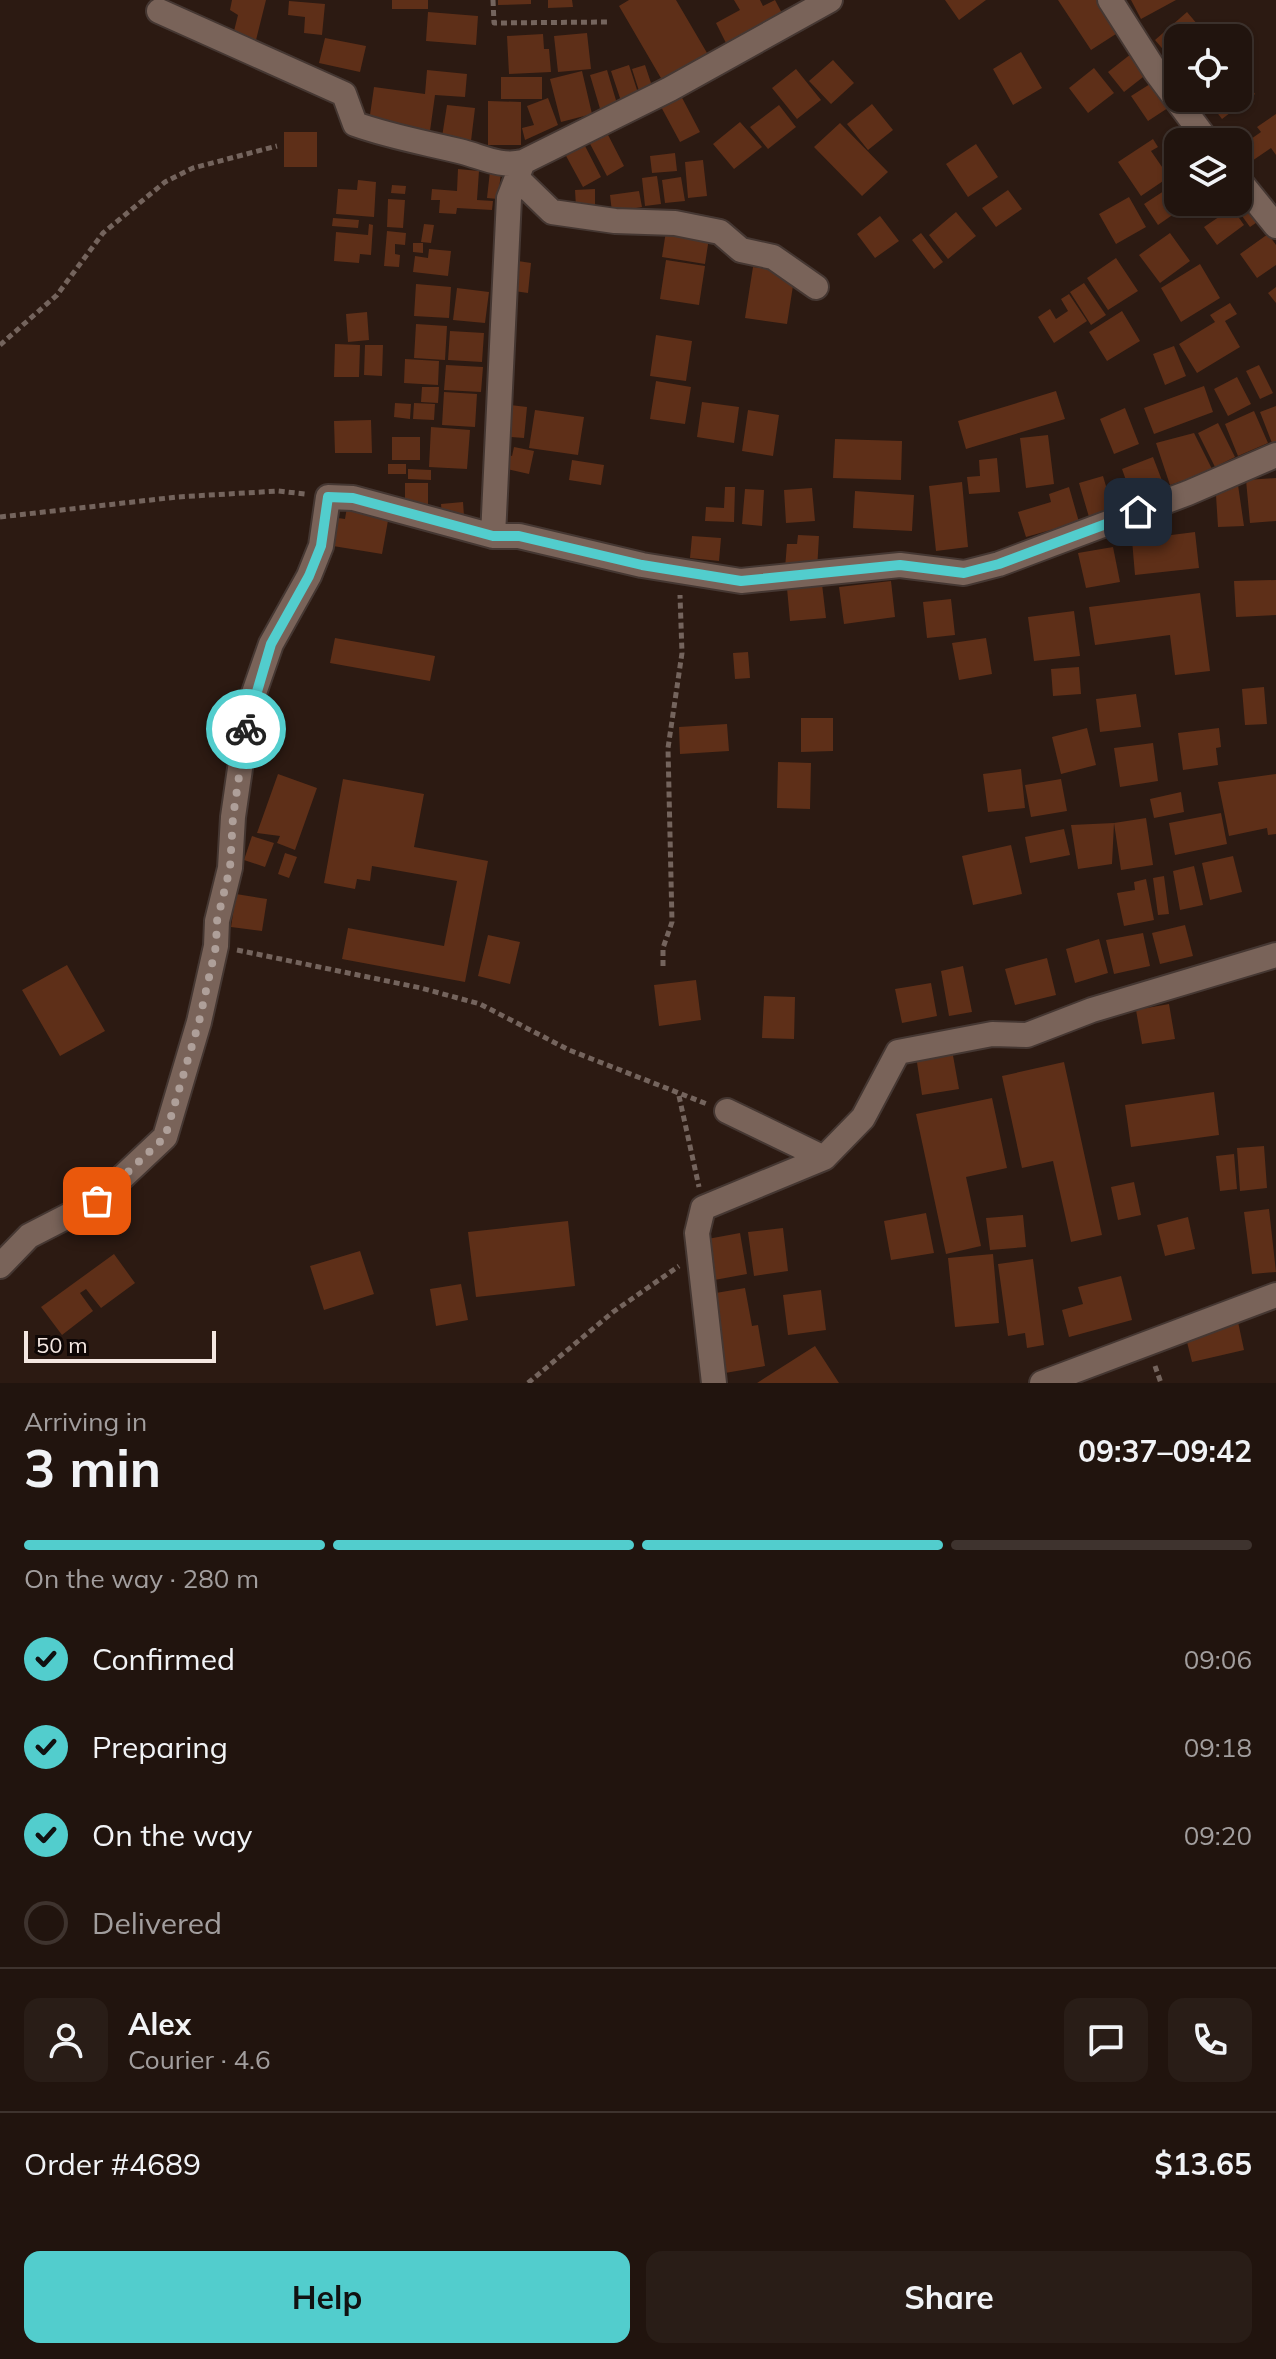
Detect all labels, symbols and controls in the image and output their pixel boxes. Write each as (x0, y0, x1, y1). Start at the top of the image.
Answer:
map controls (1164, 24, 1252, 216)
button: locate (1164, 24, 1252, 112)
button: layers (1164, 128, 1252, 216)
pin (1104, 478, 1172, 546)
icon: home (1116, 490, 1160, 534)
courier (206, 689, 286, 769)
icon: bike (224, 707, 268, 751)
pin (63, 1167, 131, 1235)
icon: bag (75, 1179, 119, 1223)
scale bar (24, 1327, 216, 1363)
text: 50 m (36, 1331, 87, 1359)
text: Arriving in (24, 1405, 147, 1438)
text: 09:37–09:42 (1078, 1432, 1252, 1470)
text: 3 min (24, 1435, 161, 1500)
text: On the way · 280 m (24, 1562, 259, 1595)
icon: check (24, 1637, 68, 1681)
text: Confirmed (92, 1640, 235, 1678)
text: 09:06 (1184, 1643, 1252, 1676)
icon: check (24, 1725, 68, 1769)
text: Preparing (92, 1728, 228, 1766)
text: 09:18 (1184, 1731, 1252, 1764)
icon: check (24, 1813, 68, 1857)
text: On the way (92, 1816, 252, 1854)
text: 09:20 (1184, 1819, 1252, 1852)
text: Delivered (92, 1904, 222, 1942)
button: person (24, 1998, 108, 2082)
button: chat (1064, 1998, 1148, 2082)
button: phone (1168, 1998, 1252, 2082)
text: Alex (128, 2005, 191, 2043)
text: Courier · 4.6 (128, 2043, 271, 2076)
text: Order #4689 (24, 2145, 201, 2183)
text: $13.65 (1155, 2145, 1252, 2183)
button: Help (24, 2251, 630, 2343)
button: Share (646, 2251, 1252, 2343)

